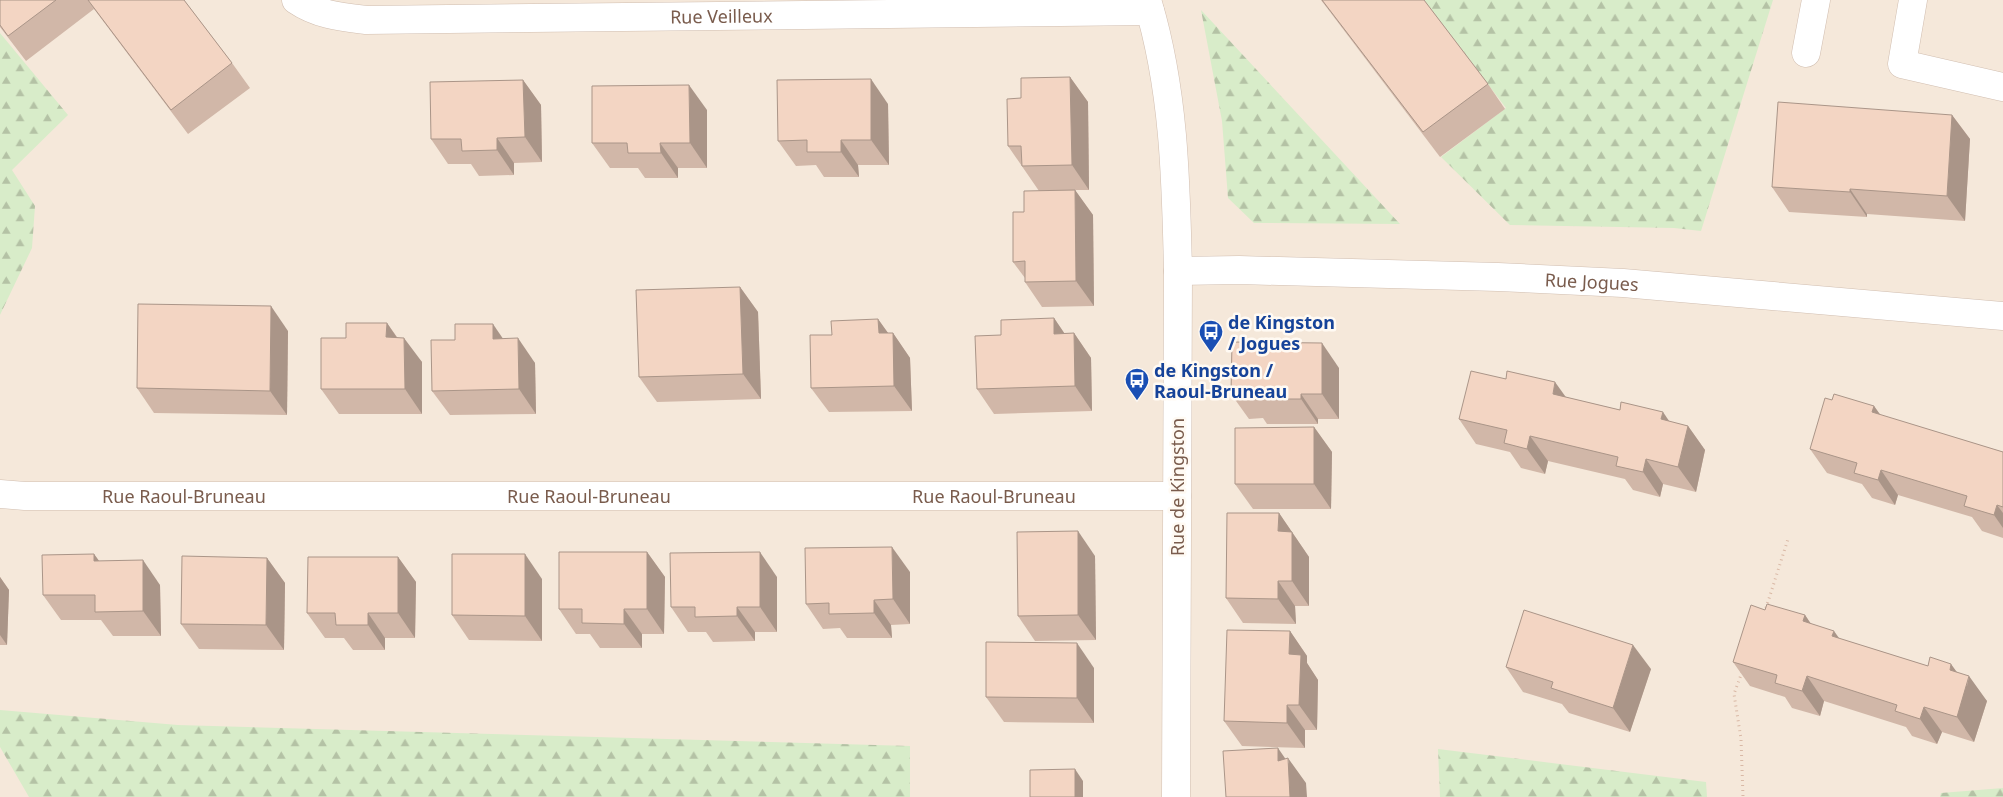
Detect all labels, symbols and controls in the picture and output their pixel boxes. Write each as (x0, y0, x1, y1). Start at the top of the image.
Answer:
street label: Rue Veilleux (670, 3, 773, 29)
street label: Rue Jogues (1544, 267, 1640, 296)
place label: de Kingston / Jogues (1228, 310, 1335, 355)
bus stop icon: de Kingston / Jogues (1198, 319, 1224, 353)
place label: de Kingston / Raoul-Bruneau (1154, 358, 1287, 403)
bus stop icon: de Kingston / Raoul-Bruneau (1124, 367, 1150, 401)
street label: Rue de Kingston (1165, 418, 1189, 556)
street label: Rue Raoul-Bruneau (102, 484, 266, 508)
street label: Rue Raoul-Bruneau (507, 484, 671, 508)
street label: Rue Raoul-Bruneau (912, 484, 1076, 508)

